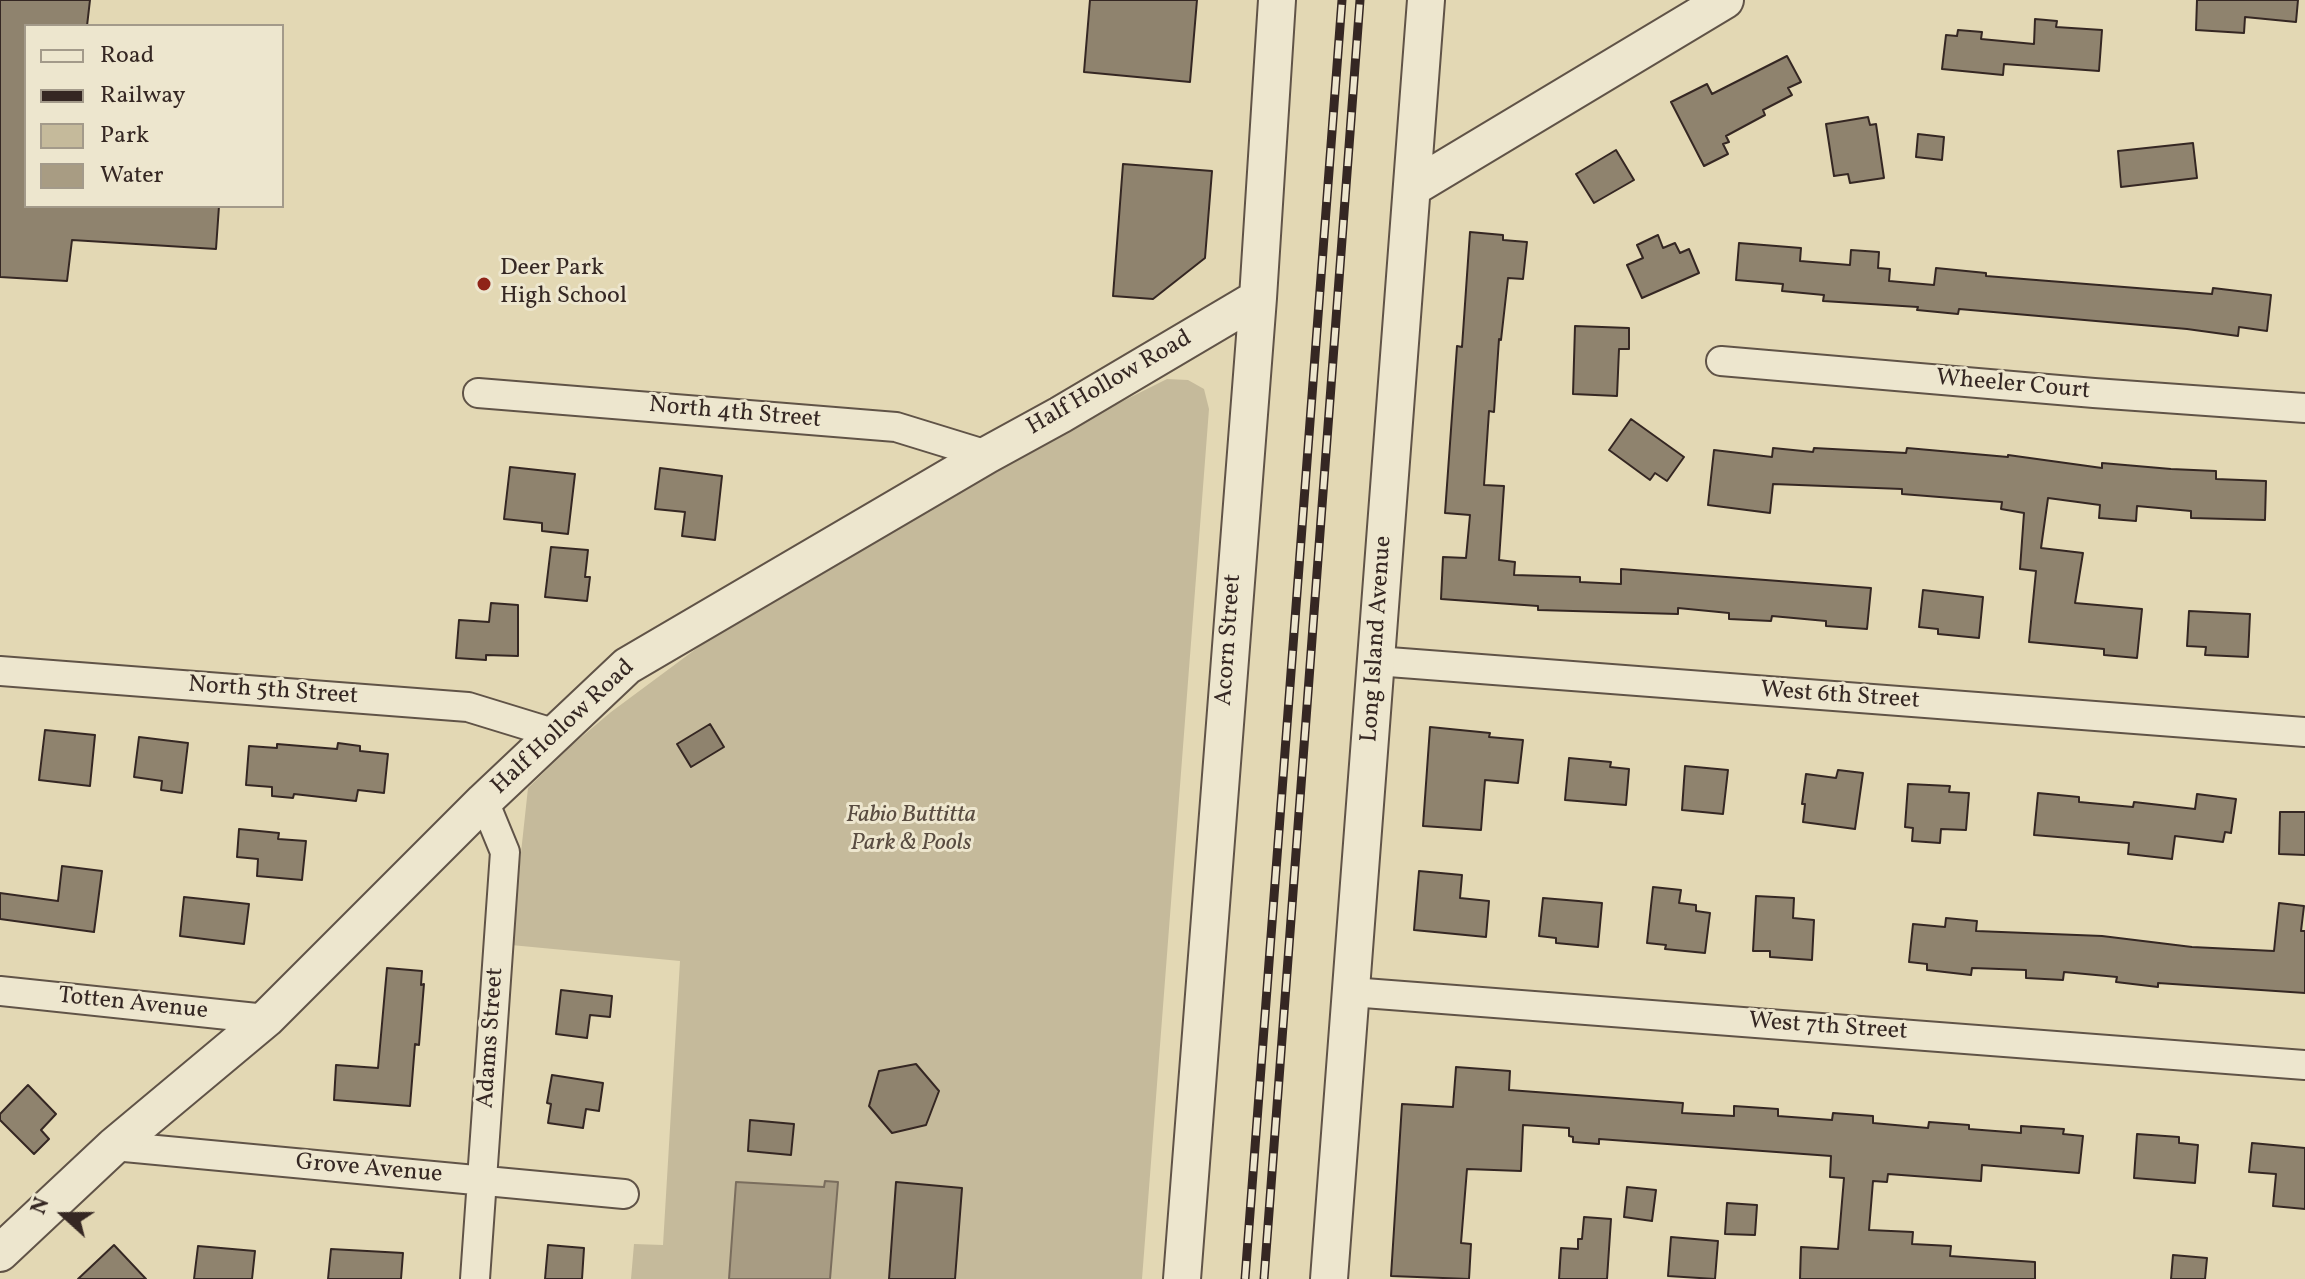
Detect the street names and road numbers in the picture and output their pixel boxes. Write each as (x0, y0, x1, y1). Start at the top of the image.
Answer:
street label: Half Hollow Road (1023, 325, 1197, 443)
street label: Wheeler Court (1935, 365, 2091, 407)
street label: North 4th Street (648, 392, 822, 436)
street label: Long Island Avenue (1356, 535, 1400, 743)
street label: Acorn Street (1211, 573, 1249, 707)
street label: Half Hollow Road (486, 654, 642, 802)
street label: North 5th Street (187, 672, 359, 712)
street label: West 6th Street (1759, 677, 1921, 717)
street label: Adams Street (473, 967, 511, 1109)
street label: Totten Avenue (57, 983, 209, 1027)
street label: West 7th Street (1748, 1008, 1908, 1048)
street label: Grove Avenue (294, 1149, 444, 1191)

